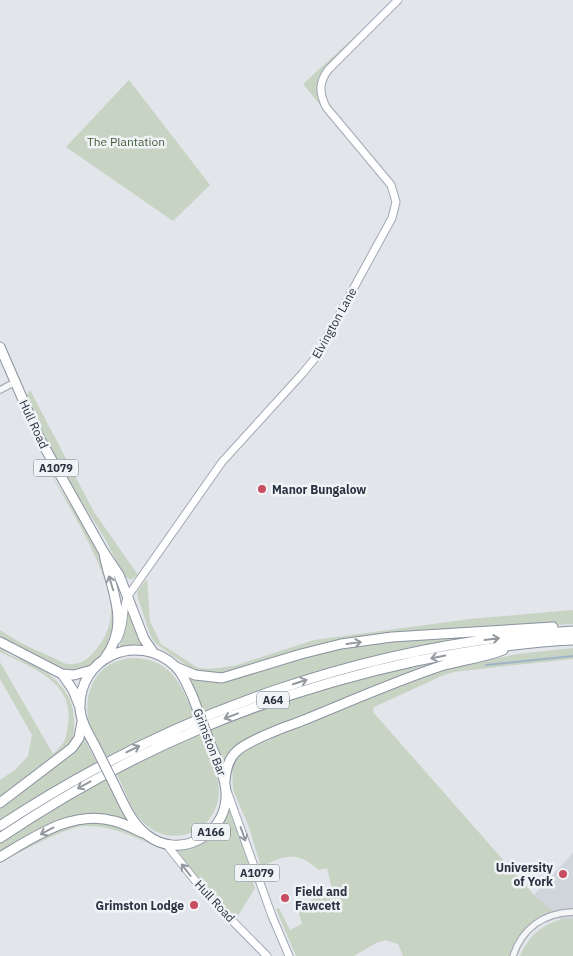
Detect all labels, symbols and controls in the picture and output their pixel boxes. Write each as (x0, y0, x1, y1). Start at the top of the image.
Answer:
park label: The Plantation (87, 134, 165, 149)
street label: Elvington Lane (308, 285, 360, 361)
street label: Hull Road (16, 397, 52, 451)
road number: A1079 (34, 459, 78, 476)
place label: Manor Bungalow (272, 482, 366, 497)
marker: Manor Bungalow (256, 483, 268, 495)
one-way arrow (106, 576, 116, 592)
one-way arrow (484, 634, 500, 644)
one-way arrow (345, 637, 361, 647)
one-way arrow (430, 653, 446, 662)
one-way arrow (291, 676, 307, 686)
road number: A64 (257, 692, 289, 708)
street label: Grimston Bar (190, 706, 230, 778)
one-way arrow (224, 712, 239, 721)
one-way arrow (125, 744, 140, 753)
one-way arrow (78, 780, 92, 790)
road number: A166 (192, 824, 230, 840)
one-way arrow (239, 826, 248, 841)
one-way arrow (40, 827, 55, 836)
place label: University of York (496, 860, 554, 889)
one-way arrow (181, 863, 192, 876)
road number: A1079 (234, 864, 280, 881)
marker: University of York (557, 868, 569, 880)
street label: Hull Road (192, 877, 238, 925)
place label: Field and Fawcett (295, 884, 347, 913)
marker: Field and Fawcett (279, 892, 291, 904)
place label: Grimston Lodge (96, 898, 184, 913)
marker: Grimston Lodge (188, 899, 200, 911)

